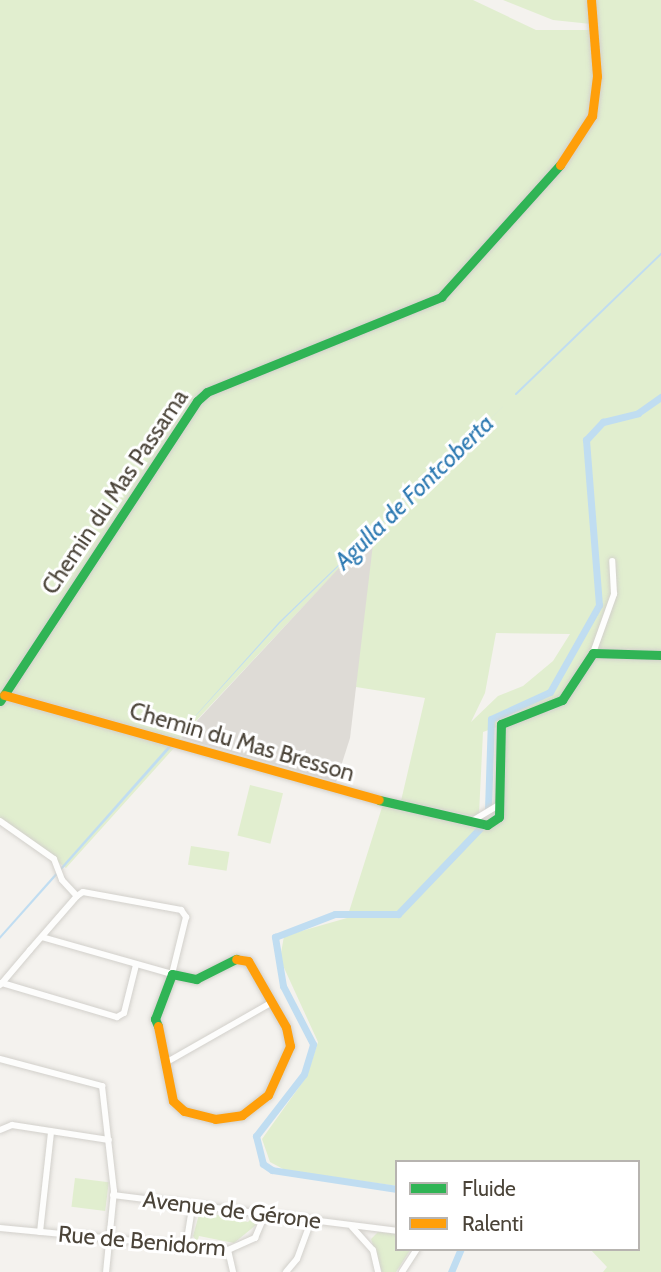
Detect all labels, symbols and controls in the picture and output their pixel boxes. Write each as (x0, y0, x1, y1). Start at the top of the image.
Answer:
street label: Chemin du Mas Passama (36, 384, 194, 600)
water label: Agulla de Fontcoberta (329, 409, 499, 575)
street label: Chemin du Mas Bresson (126, 697, 358, 787)
legend (395, 1160, 640, 1251)
text: Fluide (462, 1176, 516, 1201)
street label: Avenue de Gérone (141, 1185, 323, 1235)
text: Ralenti (462, 1211, 523, 1236)
street label: Rue de Benidorm (57, 1220, 227, 1262)

